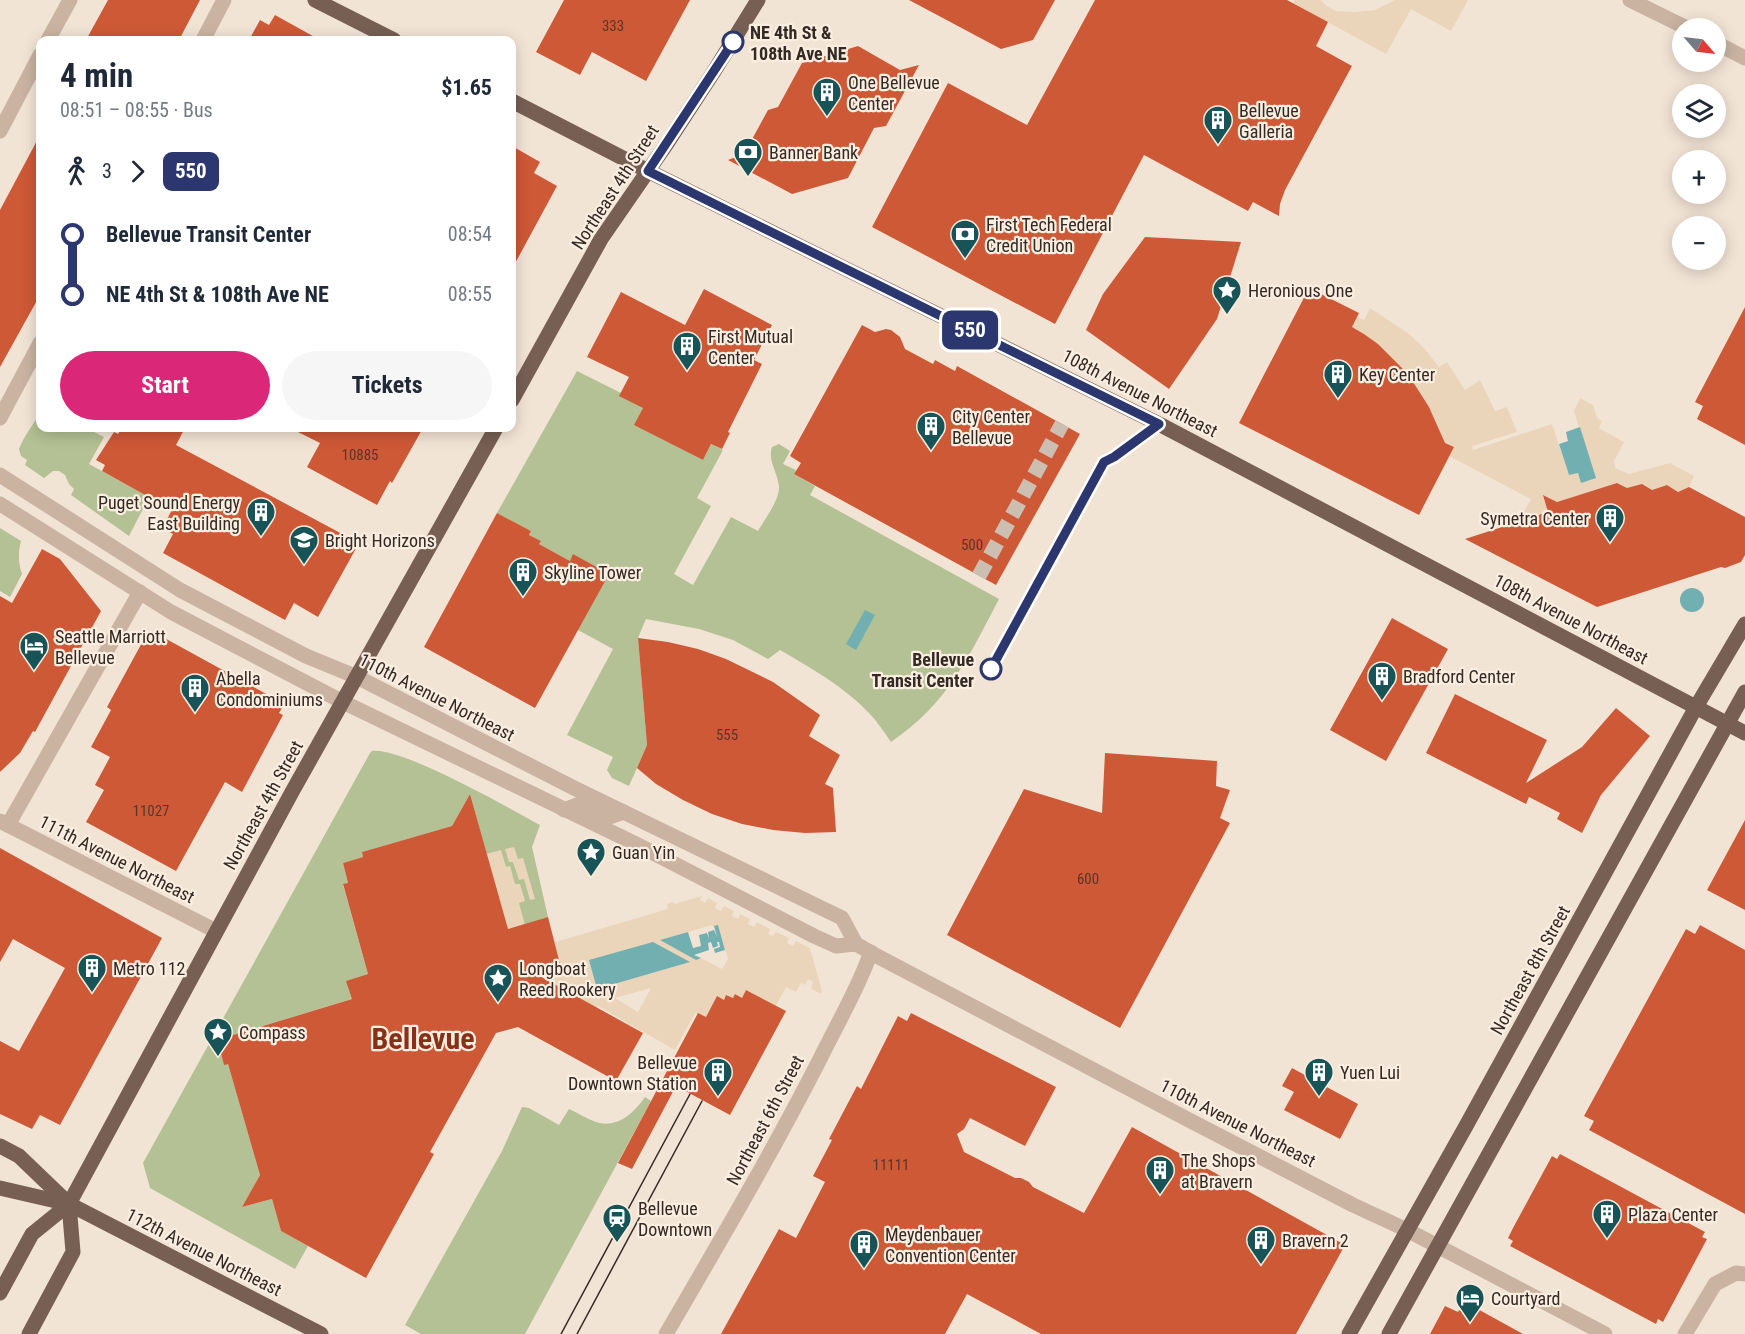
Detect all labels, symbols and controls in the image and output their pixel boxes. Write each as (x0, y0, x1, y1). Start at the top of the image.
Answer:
house number: 333 (602, 17, 624, 35)
north arrow (1672, 18, 1726, 72)
map controls (1672, 18, 1726, 270)
place label: NE 4th St & 108th Ave NE (750, 22, 847, 64)
marker: NE 4th St & 108th Ave NE (722, 31, 744, 53)
text: 4 min (60, 56, 133, 95)
place label: One Bellevue Center (848, 72, 940, 114)
text: $1.65 (441, 75, 492, 100)
building icon: One Bellevue Center (811, 76, 843, 118)
button: layers (1672, 84, 1726, 138)
text: 08:51 – 08:55 · Bus (60, 98, 213, 122)
place label: Bellevue Galleria (1239, 100, 1299, 142)
building icon: Bellevue Galleria (1202, 104, 1234, 146)
street label: Northeast 4th Street (567, 121, 663, 253)
bank icon: Banner Bank (732, 136, 764, 178)
place label: Banner Bank (769, 142, 858, 163)
button: + (1672, 150, 1726, 204)
icon: walk (60, 155, 93, 188)
icon: forward (121, 155, 154, 188)
text: 3 (102, 159, 112, 183)
text: 550 (175, 159, 207, 183)
place label: First Tech Federal Credit Union (986, 214, 1112, 256)
button: − (1672, 216, 1726, 270)
bank icon: First Tech Federal Credit Union (949, 218, 981, 260)
text: Bellevue Transit Center (106, 222, 311, 247)
text: 08:54 (448, 222, 492, 246)
place icon: Heronious One (1211, 274, 1243, 316)
place label: Heronious One (1248, 280, 1353, 301)
text: NE 4th St & 108th Ave NE (106, 282, 329, 307)
text: 08:55 (448, 282, 492, 306)
line badge: 550 (936, 310, 1004, 350)
text: 550 (954, 318, 986, 342)
place label: First Mutual Center (708, 326, 793, 368)
building icon: First Mutual Center (671, 330, 703, 372)
street label: 108th Avenue Northeast (1059, 345, 1221, 441)
button: Start (60, 351, 270, 420)
button: Tickets (282, 351, 492, 420)
building icon: Key Center (1322, 358, 1354, 400)
place label: Key Center (1359, 364, 1436, 385)
place label: City Center Bellevue (952, 406, 1030, 448)
building icon: City Center Bellevue (915, 410, 947, 452)
house number: 10885 (341, 446, 379, 464)
place label: Puget Sound Energy East Building (98, 492, 241, 534)
building icon: Puget Sound Energy East Building (245, 496, 277, 538)
building icon: Symetra Center (1594, 502, 1626, 544)
place label: Symetra Center (1480, 508, 1590, 529)
school or university icon: Bright Horizons (288, 524, 320, 566)
place label: Bright Horizons (325, 530, 435, 551)
house number: 500 (961, 536, 983, 554)
building icon: Skyline Tower (507, 556, 539, 598)
place label: Skyline Tower (544, 562, 642, 583)
street label: 108th Avenue Northeast (1490, 569, 1652, 669)
place label: Seattle Marriott Bellevue (55, 626, 166, 668)
hotel icon: Seattle Marriott Bellevue (18, 630, 50, 672)
street label: 110th Avenue Northeast (356, 649, 518, 745)
place label: Bellevue Transit Center (872, 649, 974, 691)
marker: Bellevue Transit Center (980, 658, 1002, 680)
building icon: Bradford Center (1366, 660, 1398, 702)
place label: Bradford Center (1403, 666, 1516, 687)
place label: Abella Condominiums (216, 668, 323, 710)
building icon: Abella Condominiums (179, 672, 211, 714)
house number: 555 (716, 726, 738, 744)
street label: Northeast 4th Street (219, 737, 307, 873)
house number: 11027 (132, 802, 170, 820)
street label: 111th Avenue Northeast (36, 811, 198, 907)
place icon: Guan Yin (575, 836, 607, 878)
place label: Guan Yin (612, 842, 675, 863)
house number: 600 (1077, 870, 1099, 888)
street label: Northeast 8th Street (1486, 902, 1574, 1038)
building icon: Metro 112 (76, 952, 108, 994)
place label: Metro 112 (113, 958, 186, 979)
place label: Longboat Reed Rookery (519, 958, 616, 1000)
place icon: Longboat Reed Rookery (482, 962, 514, 1004)
place icon: Compass (202, 1016, 234, 1058)
district label: Bellevue (371, 1021, 475, 1056)
place label: Compass (239, 1022, 306, 1043)
street label: Northeast 6th Street (722, 1051, 808, 1189)
place label: Bellevue Downtown Station (568, 1052, 697, 1094)
building icon: Bellevue Downtown Station (702, 1056, 734, 1098)
building icon: Yuen Lui (1303, 1056, 1335, 1098)
place label: Yuen Lui (1340, 1062, 1400, 1083)
street label: 110th Avenue Northeast (1157, 1075, 1319, 1171)
place label: The Shops at Bravern (1181, 1150, 1256, 1192)
building icon: The Shops at Bravern (1144, 1154, 1176, 1196)
house number: 11111 (872, 1156, 910, 1174)
place label: Bellevue Downtown (638, 1198, 712, 1240)
building icon: Plaza Center (1591, 1198, 1623, 1240)
station icon: Bellevue Downtown (601, 1202, 633, 1244)
street label: 112th Avenue Northeast (123, 1204, 285, 1300)
place label: Plaza Center (1628, 1204, 1719, 1225)
place label: Meydenbauer Convention Center (885, 1224, 1016, 1266)
building icon: Bravern 2 (1245, 1224, 1277, 1266)
building icon: Meydenbauer Convention Center (848, 1228, 880, 1270)
place label: Bravern 2 (1282, 1230, 1349, 1251)
hotel icon: Courtyard (1454, 1282, 1486, 1324)
place label: Courtyard (1491, 1288, 1560, 1309)

